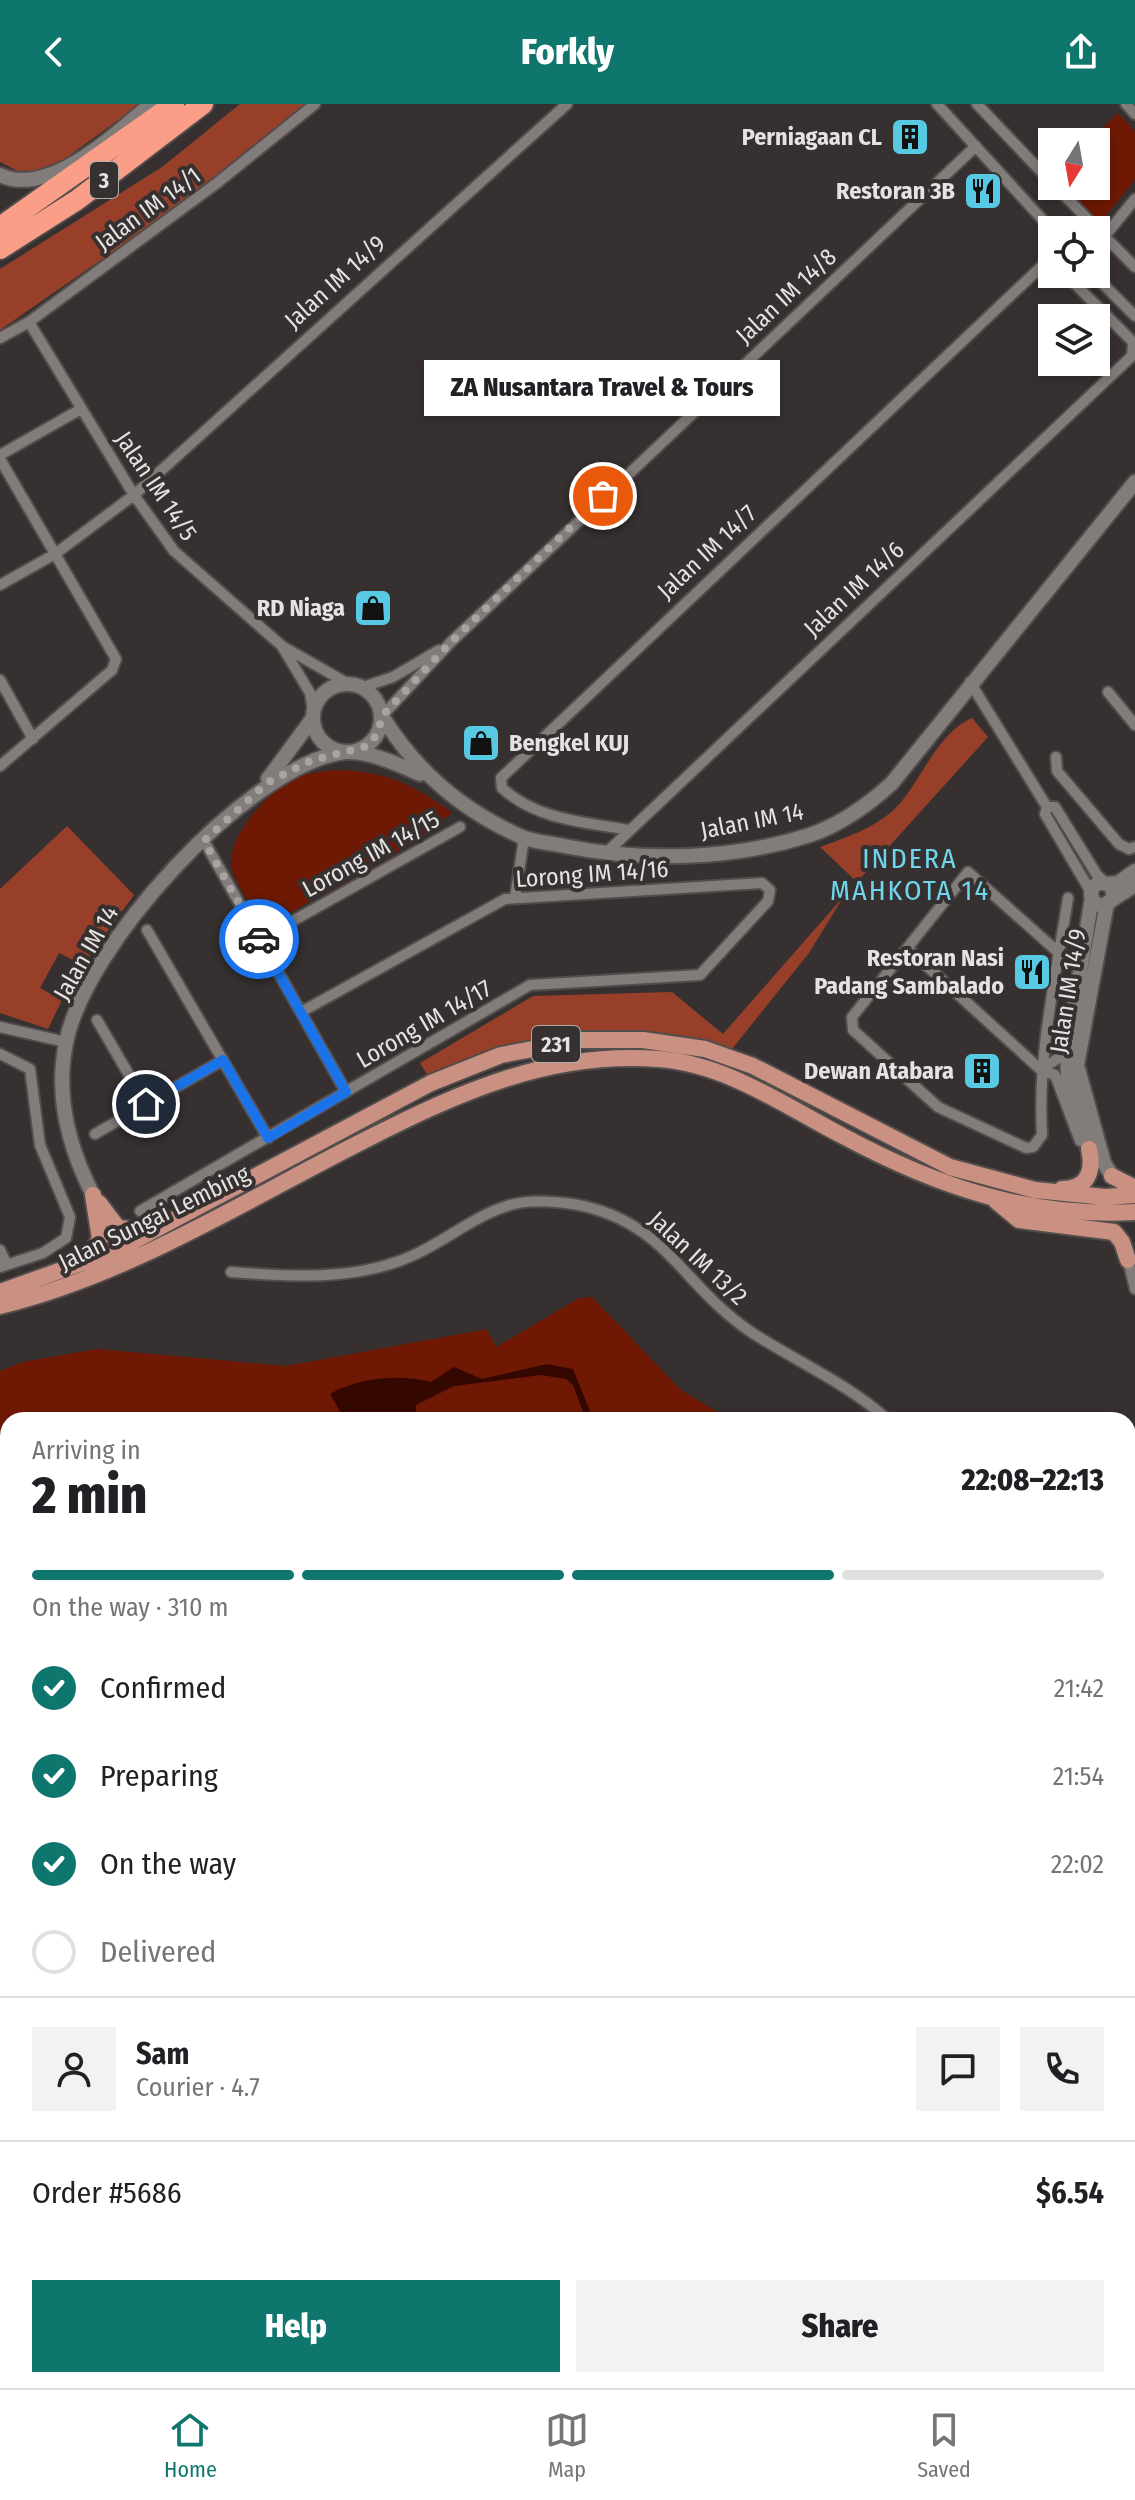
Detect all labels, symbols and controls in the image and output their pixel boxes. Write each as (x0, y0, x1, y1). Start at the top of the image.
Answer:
icon: back (32, 30, 76, 74)
text: Forkly (521, 30, 614, 74)
icon: share (1059, 30, 1103, 74)
building icon: Perniagaan CL (889, 116, 931, 158)
place label: Perniagaan CL (742, 123, 882, 151)
north arrow (1038, 128, 1110, 200)
map controls (1038, 128, 1110, 376)
road number: 3 (90, 162, 118, 198)
street label: Jalan IM 14/1 (90, 162, 206, 256)
restaurant icon: Restoran 3B (962, 170, 1004, 212)
place label: Restoran 3B (836, 177, 955, 205)
button: locate (1038, 216, 1110, 288)
street label: Jalan IM 14/9 (279, 230, 391, 334)
street label: Jalan IM 14/8 (730, 243, 842, 349)
button: layers (1038, 304, 1110, 376)
callout: ZA Nusantara Travel & Tours (425, 360, 781, 416)
text: ZA Nusantara Travel & Tours (451, 372, 753, 403)
street label: Jalan IM 14/5 (109, 426, 203, 546)
pin (569, 462, 637, 530)
icon: bag (581, 474, 625, 518)
street label: Jalan IM 14/7 (652, 499, 762, 605)
street label: Jalan IM 14/6 (798, 536, 910, 642)
shop icon: RD Niaga (352, 587, 394, 629)
place label: RD Niaga (257, 594, 345, 622)
shop icon: Bengkel KUJ (460, 722, 502, 764)
place label: Bengkel KUJ (509, 729, 629, 757)
street label: Jalan IM 14 (698, 797, 806, 845)
street label: Lorong IM 14/15 (298, 805, 444, 903)
district label: INDERA MAHKOTA 14 (830, 842, 990, 907)
street label: Lorong IM 14/16 (515, 855, 669, 893)
courier (219, 899, 299, 979)
street label: Jalan IM 14 (48, 901, 124, 1005)
icon: car (237, 917, 281, 961)
street label: Jalan IM 14/9 (1044, 927, 1092, 1055)
place label: Restoran Nasi Padang Sambalado (814, 944, 1004, 1000)
restaurant icon: Restoran Nasi Padang Sambalado (1011, 951, 1053, 993)
street label: Lorong IM 14/17 (352, 974, 497, 1074)
road number: 231 (532, 1026, 580, 1062)
building icon: Dewan Atabara (961, 1050, 1003, 1092)
place label: Dewan Atabara (804, 1057, 954, 1085)
pin (112, 1070, 180, 1138)
icon: home (124, 1082, 168, 1126)
street label: Jalan Sungai Lembing (54, 1159, 255, 1276)
street label: Jalan IM 13/2 (643, 1206, 753, 1310)
text: Arriving in (32, 1435, 141, 1466)
text: 22:08–22:13 (962, 1462, 1104, 1498)
text: 2 min (32, 1464, 147, 1527)
text: On the way · 310 m (32, 1592, 229, 1623)
icon: check (32, 1666, 76, 1710)
text: Confirmed (100, 1670, 226, 1706)
text: 21:42 (1054, 1673, 1104, 1704)
icon: check (32, 1754, 76, 1798)
text: Preparing (100, 1758, 218, 1794)
text: 21:54 (1053, 1761, 1104, 1792)
icon: check (32, 1842, 76, 1886)
text: On the way (100, 1846, 236, 1882)
text: 22:02 (1051, 1849, 1104, 1880)
text: Delivered (100, 1934, 216, 1970)
button: person (32, 2027, 116, 2111)
button: chat (916, 2027, 1000, 2111)
button: phone (1020, 2027, 1104, 2111)
text: Sam (136, 2036, 189, 2072)
text: Courier · 4.7 (136, 2072, 260, 2103)
text: Order #5686 (32, 2175, 182, 2211)
text: $6.54 (1036, 2175, 1104, 2211)
button: Help (32, 2280, 560, 2372)
button: Share (576, 2280, 1104, 2372)
tab: Home (164, 2408, 217, 2483)
tab: Map (545, 2408, 589, 2483)
tab: Saved (917, 2408, 971, 2483)

